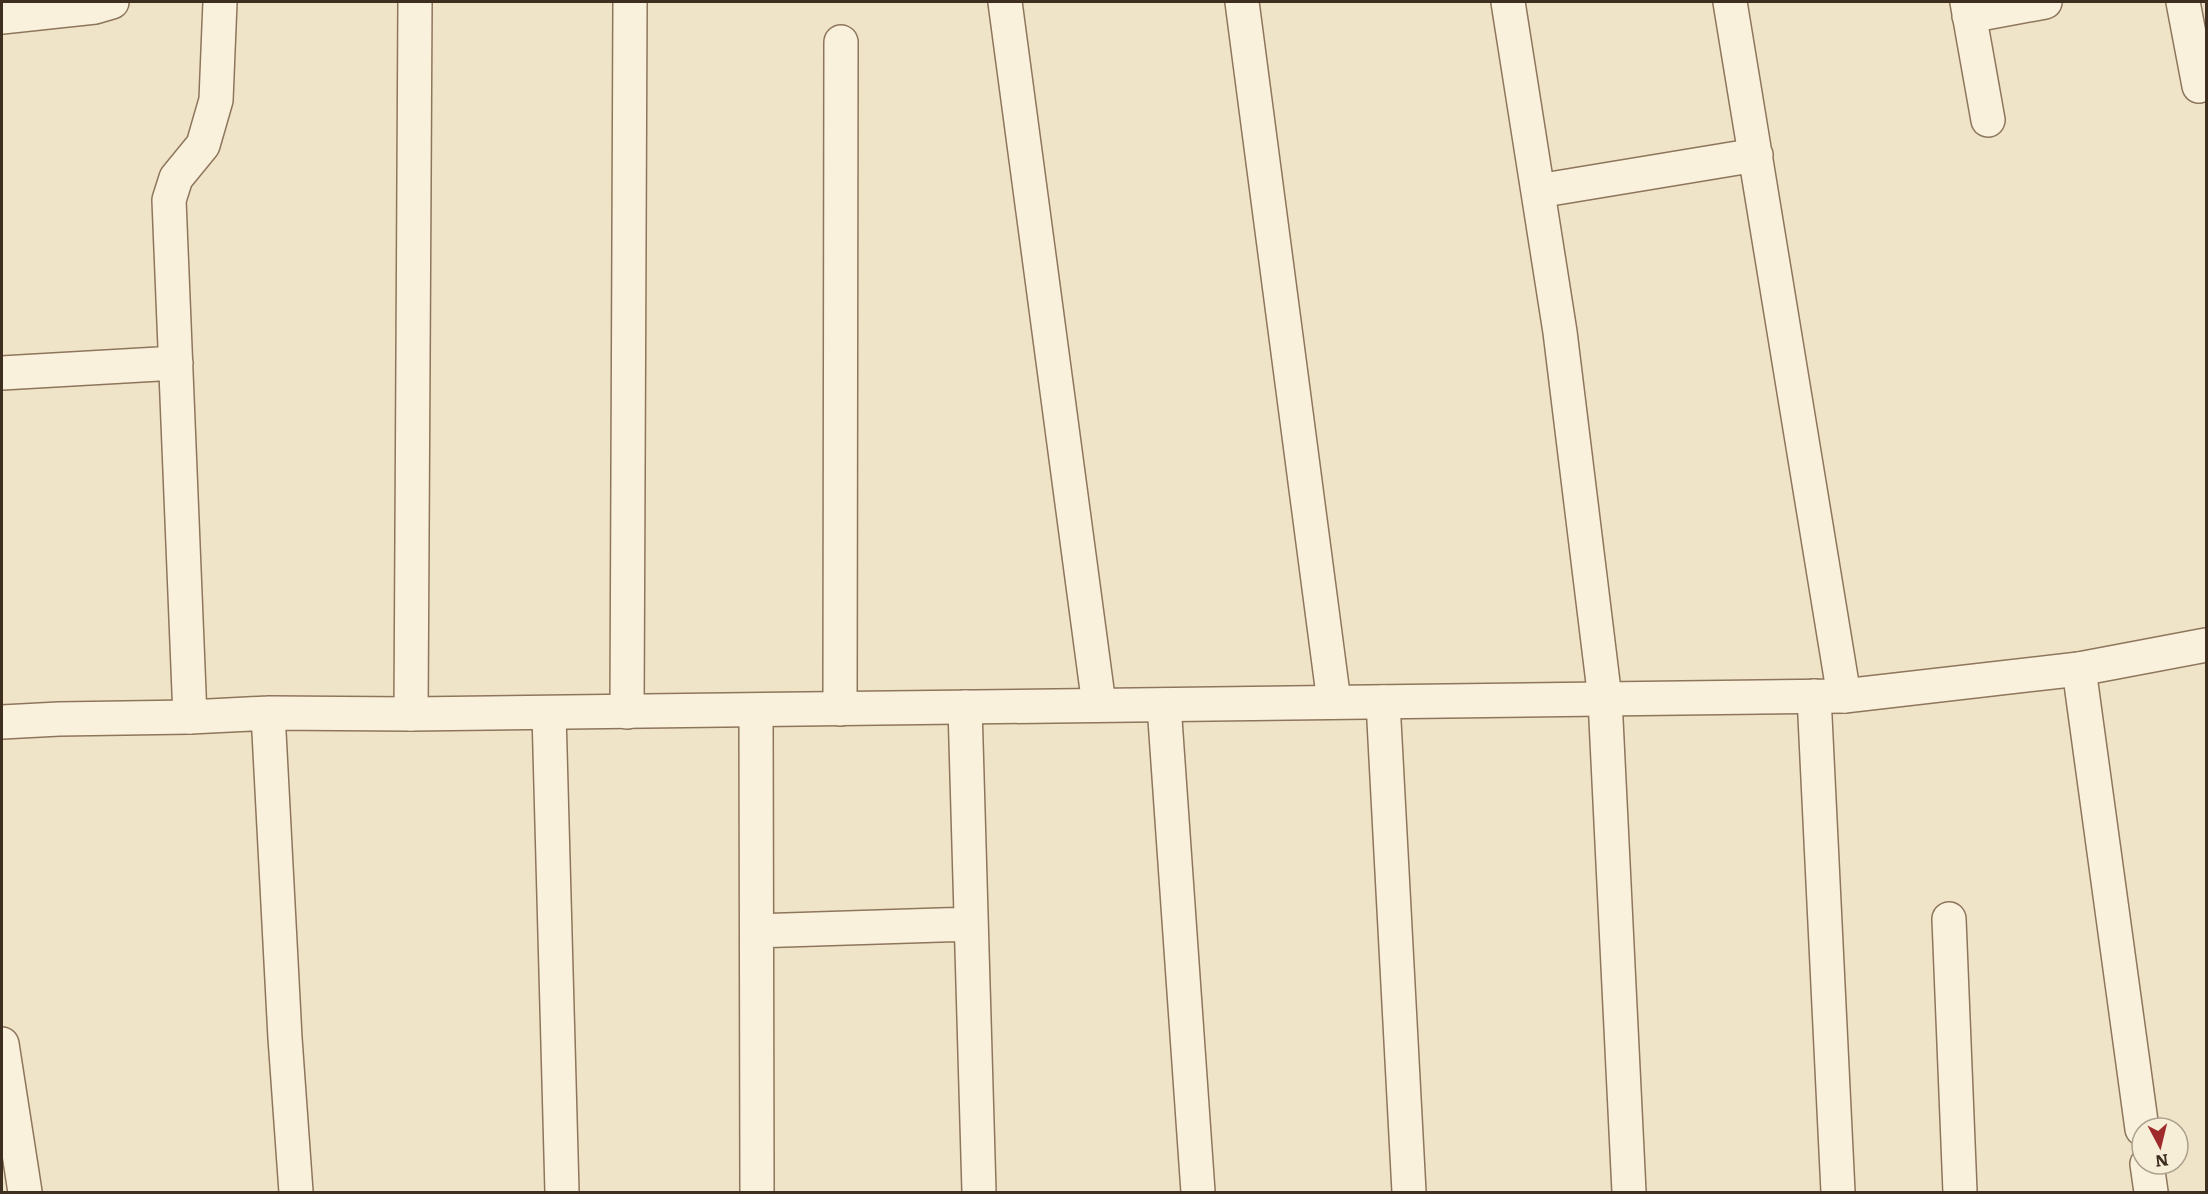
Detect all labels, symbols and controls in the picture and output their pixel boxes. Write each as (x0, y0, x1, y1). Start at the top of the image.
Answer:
north arrow (2130, 1116, 2190, 1176)
text: N (2154, 1149, 2170, 1175)

